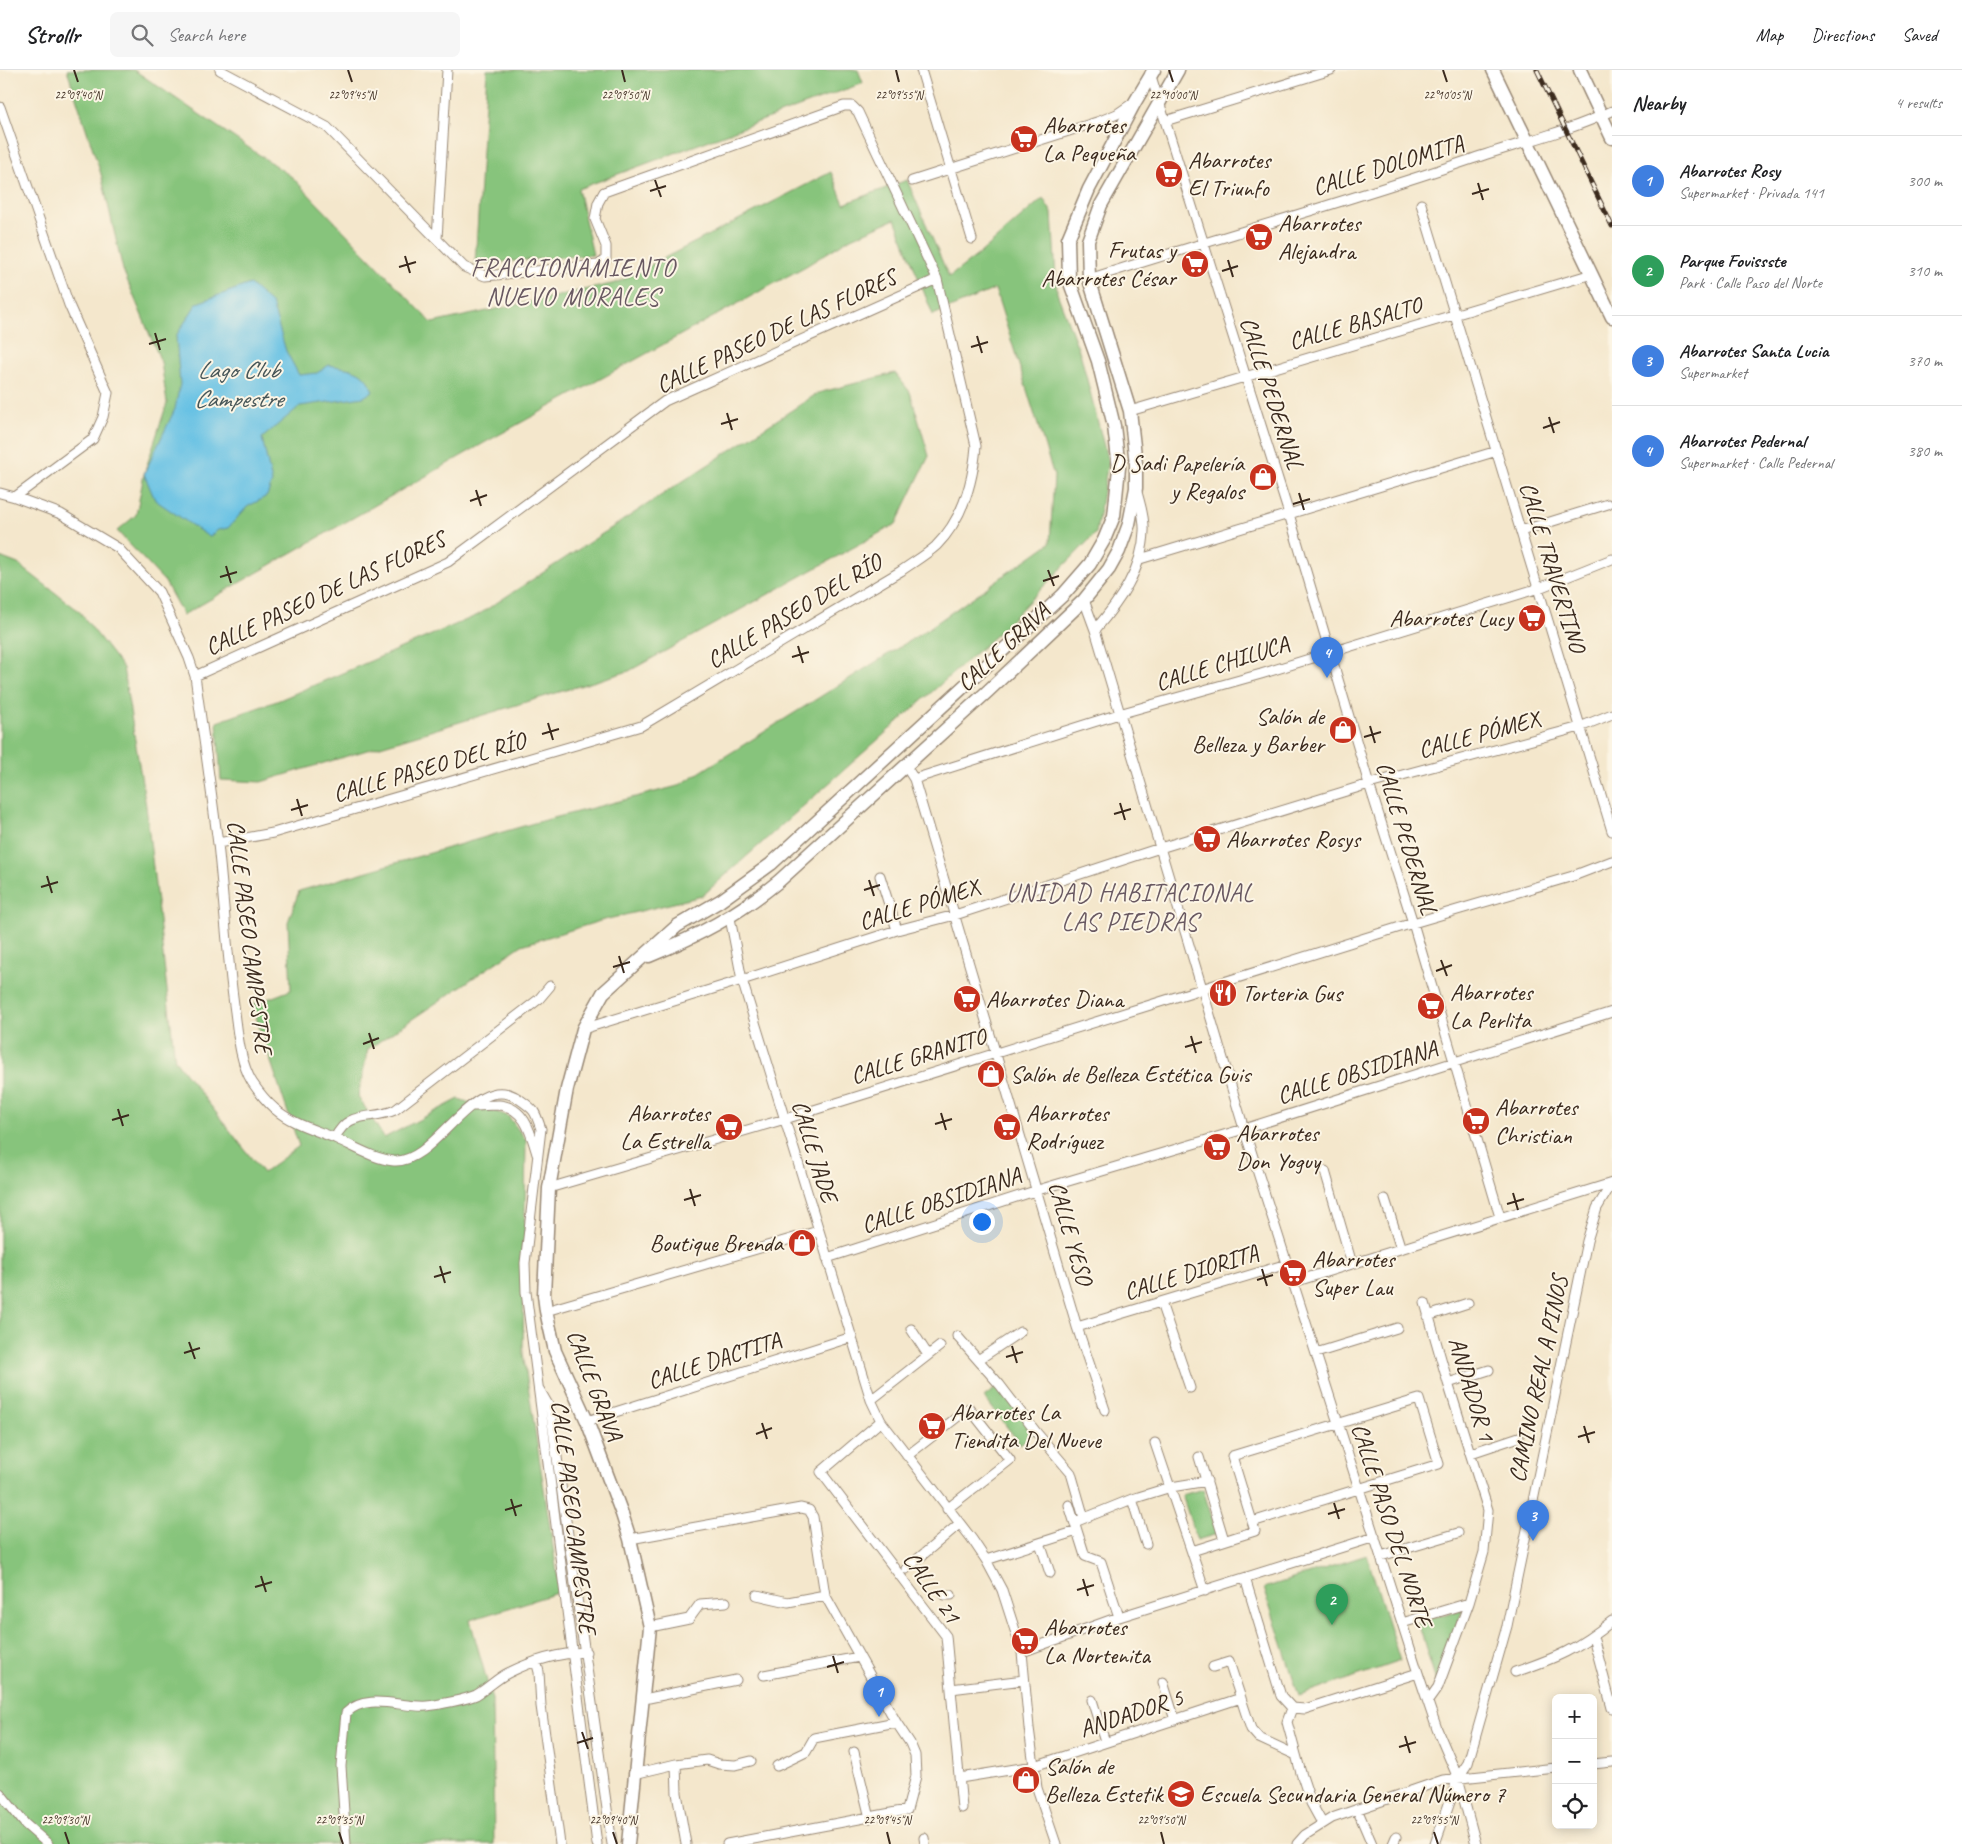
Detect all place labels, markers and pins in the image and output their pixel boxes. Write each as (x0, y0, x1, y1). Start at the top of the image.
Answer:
place label: Abarrotes La Pequeña (1043, 110, 1137, 168)
supermarket icon: Abarrotes La Pequeña (1009, 124, 1039, 154)
place label: Abarrotes El Triunfo (1188, 145, 1272, 203)
supermarket icon: Abarrotes El Triunfo (1154, 159, 1184, 189)
place label: Abarrotes Alejandra (1278, 208, 1362, 266)
supermarket icon: Abarrotes Alejandra (1244, 222, 1274, 252)
place label: Frutas y Abarrotes César (1041, 235, 1178, 293)
supermarket icon: Frutas y Abarrotes César (1180, 249, 1210, 279)
place label: D Sadi Papelería y Regalos (1110, 448, 1247, 506)
shop icon: D Sadi Papelería y Regalos (1248, 462, 1278, 492)
place label: Abarrotes Lucy (1389, 603, 1515, 633)
supermarket icon: Abarrotes Lucy (1517, 603, 1547, 633)
pin: 4 (1311, 637, 1343, 678)
place label: Salón de Belleza y Barber (1192, 701, 1326, 759)
shop icon: Salón de Belleza y Barber (1328, 715, 1358, 745)
supermarket icon: Abarrotes Rosys (1192, 824, 1222, 854)
place label: Abarrotes Rosys (1226, 824, 1362, 854)
place label: Abarrotes La Perlita (1450, 977, 1534, 1035)
restaurant icon: Torteria Gus (1208, 978, 1238, 1008)
place label: Torteria Gus (1242, 978, 1345, 1008)
supermarket icon: Abarrotes Diana (952, 984, 982, 1014)
place label: Abarrotes Diana (986, 984, 1125, 1014)
supermarket icon: Abarrotes La Perlita (1416, 991, 1446, 1021)
shop icon: Salón de Belleza Estética Guis (976, 1059, 1006, 1089)
place label: Salón de Belleza Estética Guis (1010, 1059, 1252, 1089)
place label: Abarrotes Christian (1495, 1092, 1579, 1150)
place label: Abarrotes La Estrella (620, 1098, 712, 1156)
place label: Abarrotes Rodríguez (1026, 1098, 1110, 1156)
supermarket icon: Abarrotes Christian (1461, 1106, 1491, 1136)
supermarket icon: Abarrotes La Estrella (714, 1112, 744, 1142)
supermarket icon: Abarrotes Rodríguez (992, 1112, 1022, 1142)
place label: Abarrotes Don Yoguy (1236, 1118, 1322, 1176)
supermarket icon: Abarrotes Don Yoguy (1202, 1132, 1232, 1162)
place label: Boutique Brenda (650, 1228, 784, 1258)
shop icon: Boutique Brenda (787, 1228, 817, 1258)
place label: Abarrotes Super Lau (1312, 1244, 1396, 1302)
supermarket icon: Abarrotes Super Lau (1278, 1258, 1308, 1288)
place label: Abarrotes La Tiendita Del Nueve (951, 1397, 1103, 1455)
supermarket icon: Abarrotes La Tiendita Del Nueve (917, 1411, 947, 1441)
pin: 3 (1517, 1500, 1549, 1541)
pin: 2 (1316, 1584, 1348, 1625)
place label: Abarrotes La Nortenita (1044, 1612, 1151, 1670)
supermarket icon: Abarrotes La Nortenita (1010, 1626, 1040, 1656)
pin: 1 (863, 1676, 895, 1717)
place label: Salón de Belleza Estetik (1045, 1751, 1165, 1809)
shop icon: Salón de Belleza Estetik (1011, 1765, 1041, 1795)
school or university icon: Escuela Secundaria General Número 7 (1166, 1779, 1196, 1809)
place label: Escuela Secundaria General Número 7 (1200, 1779, 1506, 1809)

